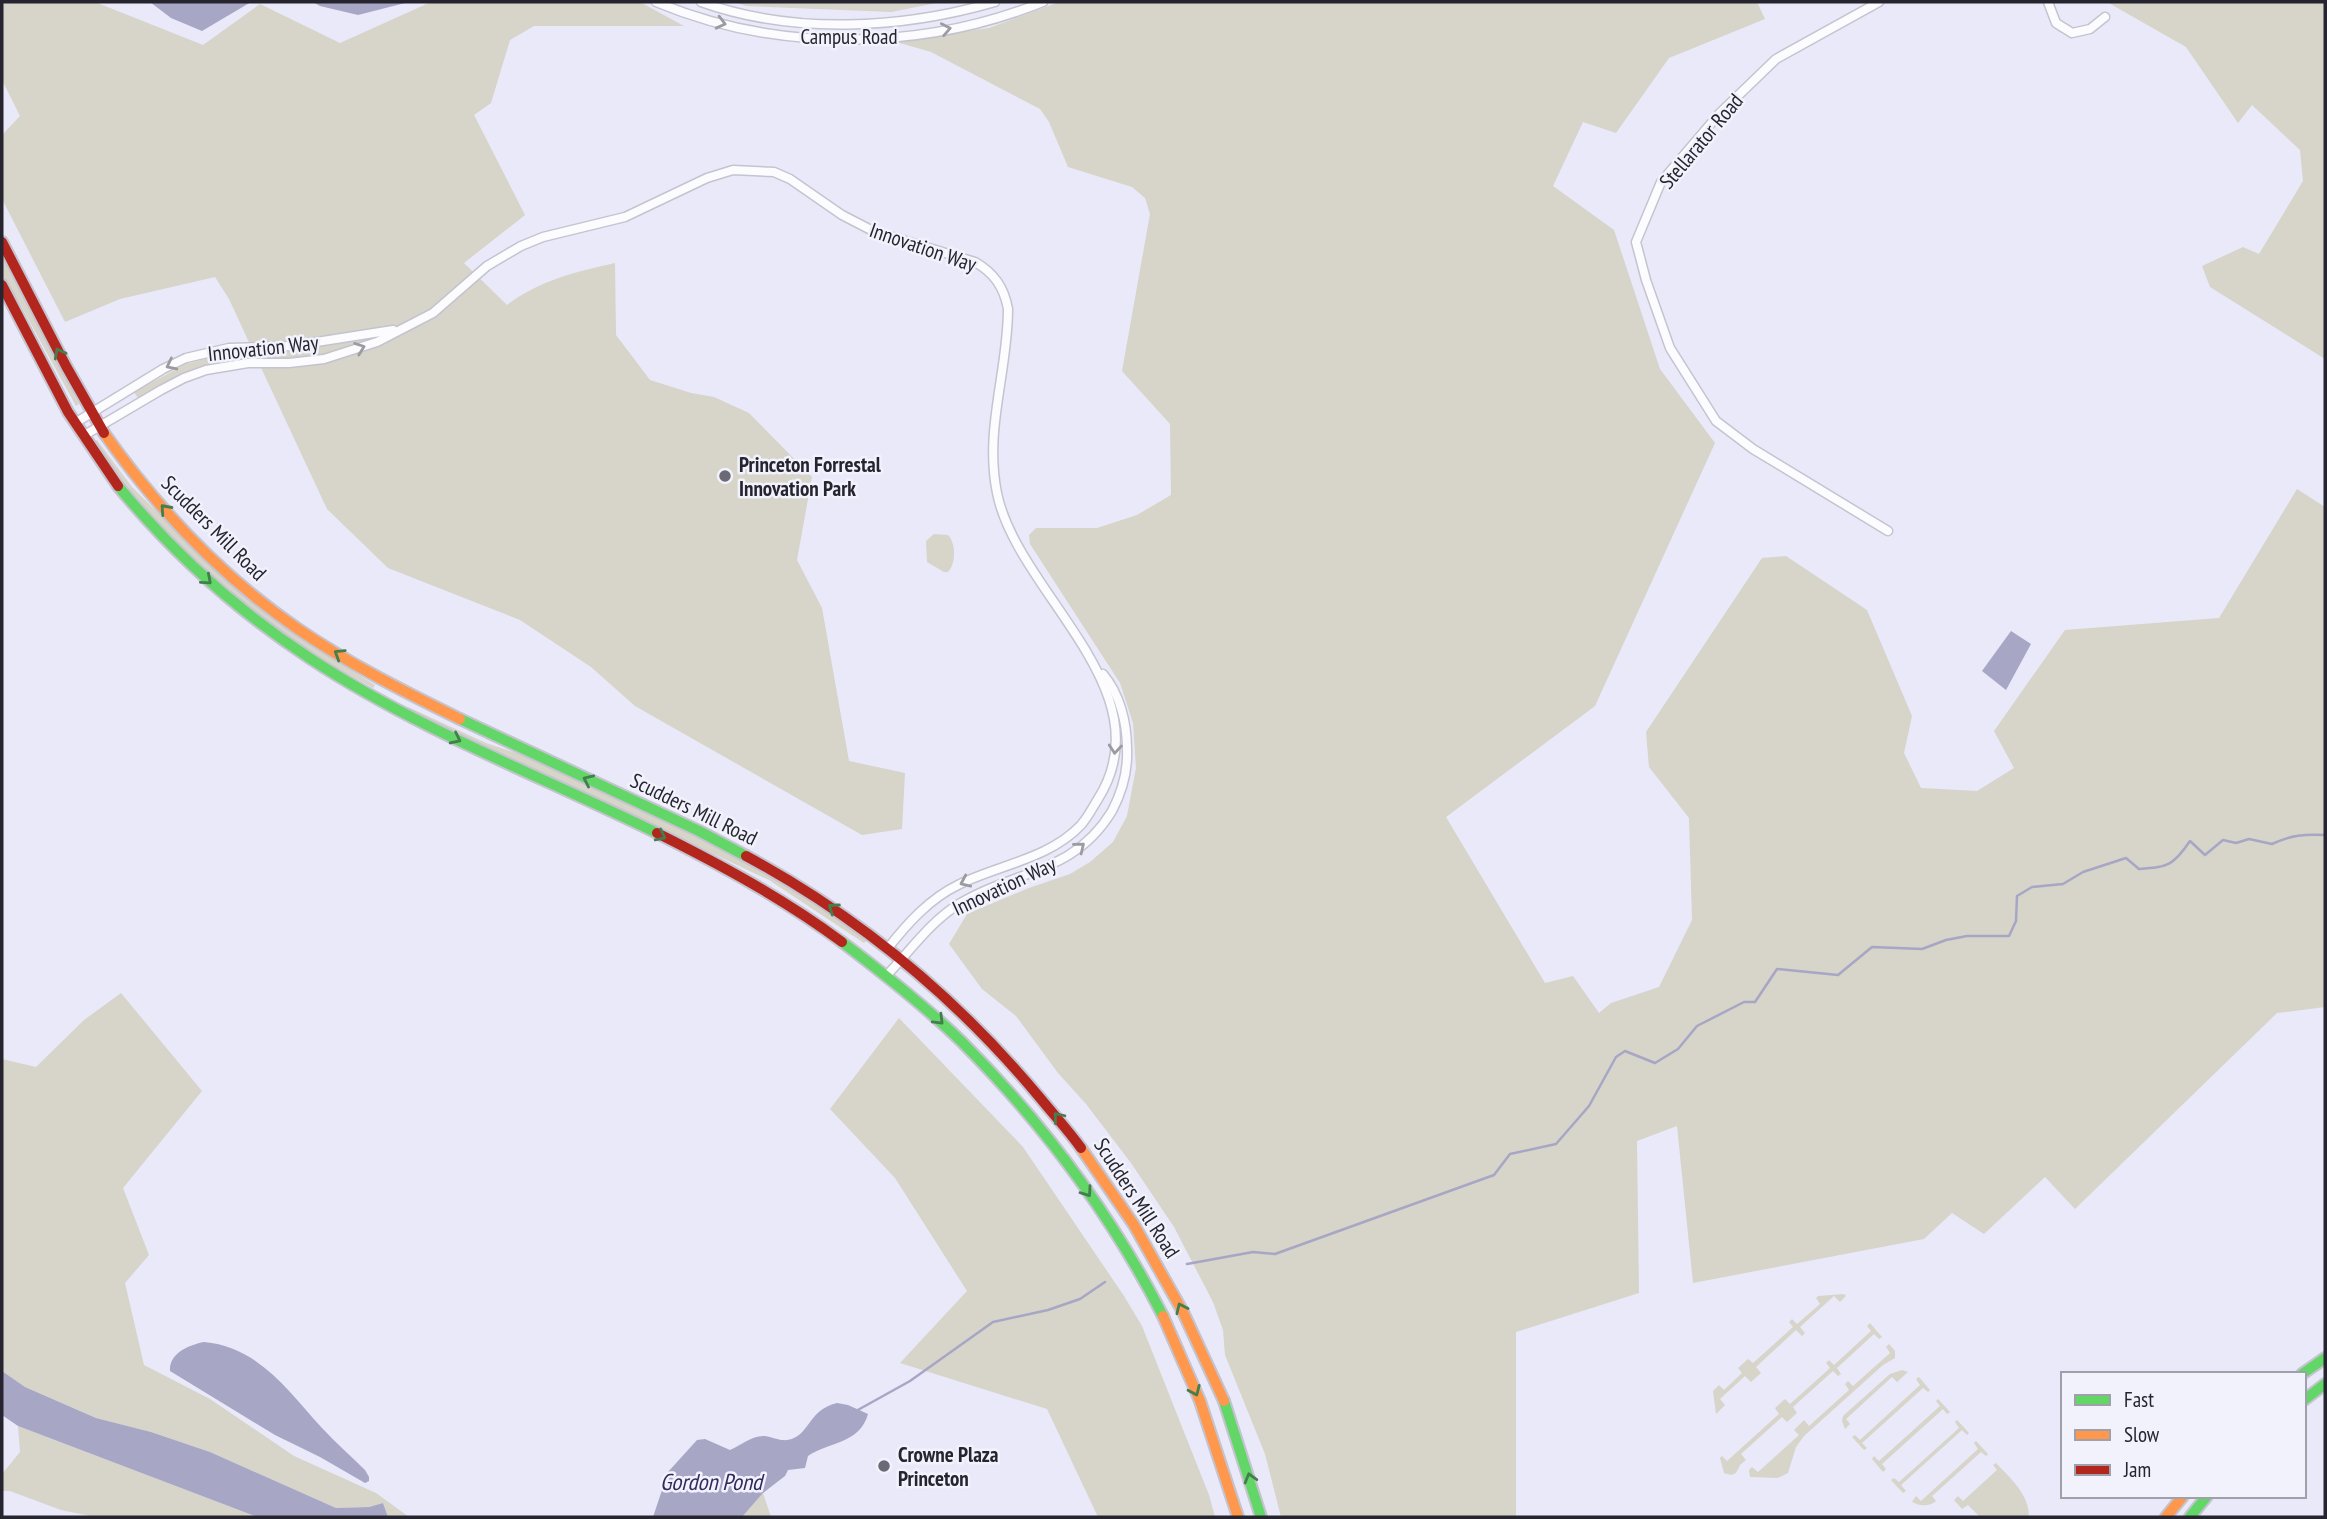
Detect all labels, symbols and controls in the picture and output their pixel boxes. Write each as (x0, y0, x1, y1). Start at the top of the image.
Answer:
one-way arrow (715, 15, 727, 29)
one-way arrow (940, 22, 952, 37)
street label: Campus Road (800, 23, 898, 50)
street label: Stellarator Road (1653, 88, 1749, 194)
street label: Innovation Way (866, 216, 980, 278)
street label: Innovation Way (206, 329, 320, 367)
one-way arrow (354, 342, 366, 356)
one-way arrow (54, 348, 67, 360)
one-way arrow (166, 356, 178, 370)
place label: Princeton Forrestal Innovation Park (739, 451, 882, 502)
marker: Princeton Forrestal Innovation Park (717, 468, 733, 484)
street label: Scudders Mill Road (156, 470, 272, 586)
one-way arrow (161, 504, 173, 517)
one-way arrow (199, 572, 212, 584)
one-way arrow (333, 650, 346, 663)
one-way arrow (449, 730, 461, 744)
one-way arrow (1108, 744, 1123, 755)
street label: Scudders Mill Road (626, 767, 762, 851)
one-way arrow (583, 774, 595, 788)
one-way arrow (654, 828, 666, 842)
one-way arrow (1072, 842, 1084, 855)
street label: Innovation Way (948, 850, 1060, 922)
one-way arrow (960, 874, 972, 888)
one-way arrow (827, 903, 840, 916)
one-way arrow (931, 1011, 944, 1024)
one-way arrow (1054, 1113, 1066, 1126)
street label: Scudders Mill Road (1088, 1133, 1186, 1263)
one-way arrow (1079, 1184, 1091, 1197)
one-way arrow (1175, 1303, 1189, 1315)
legend (2061, 1372, 2306, 1498)
one-way arrow (1187, 1384, 1201, 1396)
text: Fast (2124, 1386, 2154, 1413)
text: Slow (2124, 1421, 2160, 1448)
place label: Crowne Plaza Princeton (898, 1441, 999, 1492)
text: Jam (2123, 1456, 2151, 1483)
marker: Crowne Plaza Princeton (876, 1458, 892, 1474)
water label: Gordon Pond (660, 1467, 765, 1496)
one-way arrow (1244, 1472, 1258, 1484)

